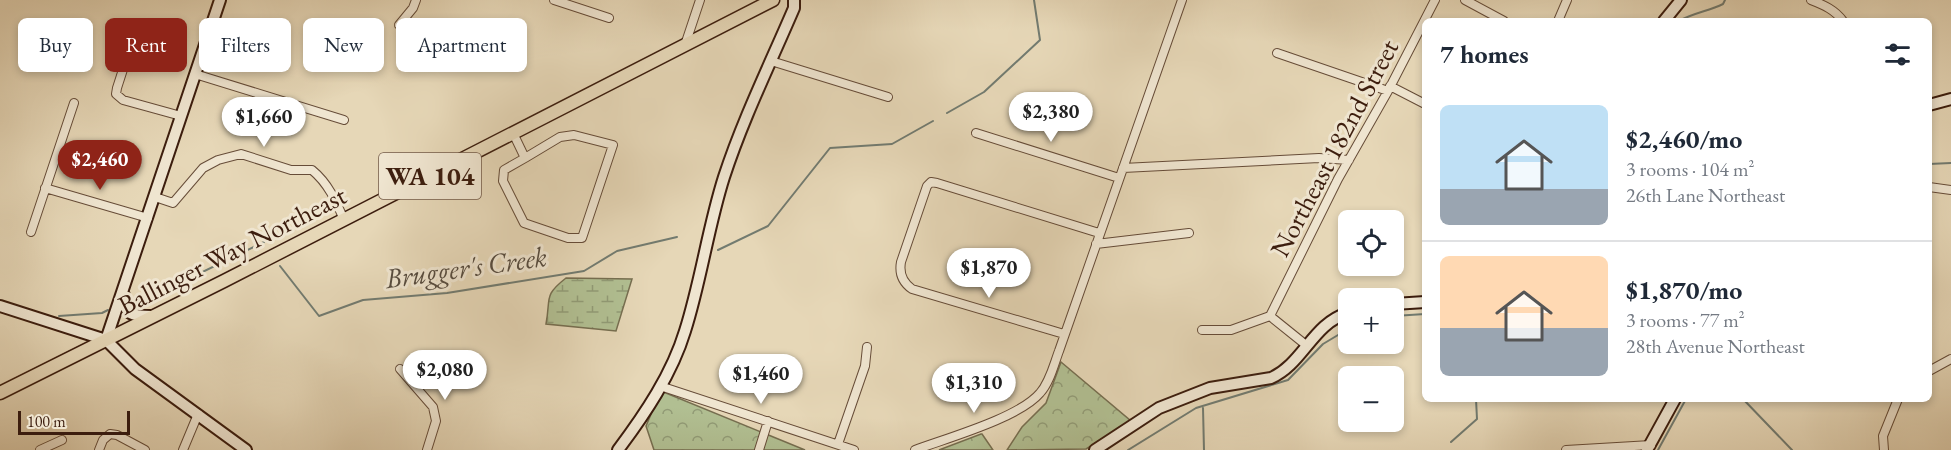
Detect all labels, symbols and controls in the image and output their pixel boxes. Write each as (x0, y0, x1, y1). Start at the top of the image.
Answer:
chip: Buy (18, 18, 93, 72)
chip: Rent (105, 18, 187, 72)
chip: Filters (199, 18, 291, 72)
chip: New (303, 18, 384, 72)
chip: Apartment (396, 18, 527, 72)
street label: Northeast 182nd Street (1262, 33, 1406, 263)
text: 7 homes (1440, 37, 1529, 71)
icon: filters (1881, 38, 1914, 71)
pin: $2,380 (1002, 92, 1100, 143)
pin: $1,660 (215, 97, 313, 148)
text: $2,380 (1023, 98, 1079, 124)
text: $1,660 (236, 103, 292, 129)
text: $2,460/mo (1626, 122, 1742, 156)
icon: home (1488, 129, 1560, 201)
pin: $2,460 (51, 140, 149, 191)
text: $2,460 (72, 146, 128, 172)
road number: WA 104 (379, 153, 481, 199)
text: 3 rooms · 104 m² (1626, 156, 1754, 182)
street label: Ballinger Way Northeast (112, 177, 352, 323)
text: 26th Lane Northeast (1626, 182, 1785, 208)
map controls (1338, 210, 1404, 432)
button: locate (1338, 210, 1404, 276)
water label: Brugger's Creek (382, 238, 549, 296)
pin: $1,870 (940, 248, 1038, 299)
text: $1,870 (961, 254, 1017, 280)
text: $1,870/mo (1626, 273, 1742, 307)
icon: home (1488, 280, 1560, 352)
button: + (1338, 288, 1404, 354)
text: 3 rooms · 77 m² (1626, 307, 1745, 333)
text: 28th Avenue Northeast (1626, 333, 1805, 359)
pin: $2,080 (396, 350, 494, 401)
pin: $1,460 (712, 354, 810, 405)
text: $2,080 (417, 356, 473, 382)
text: $1,460 (733, 360, 789, 386)
pin: $1,310 (925, 363, 1023, 414)
button: − (1338, 366, 1404, 432)
text: $1,310 (946, 369, 1002, 395)
scale bar (18, 408, 130, 436)
text: 100 m (27, 411, 66, 432)

